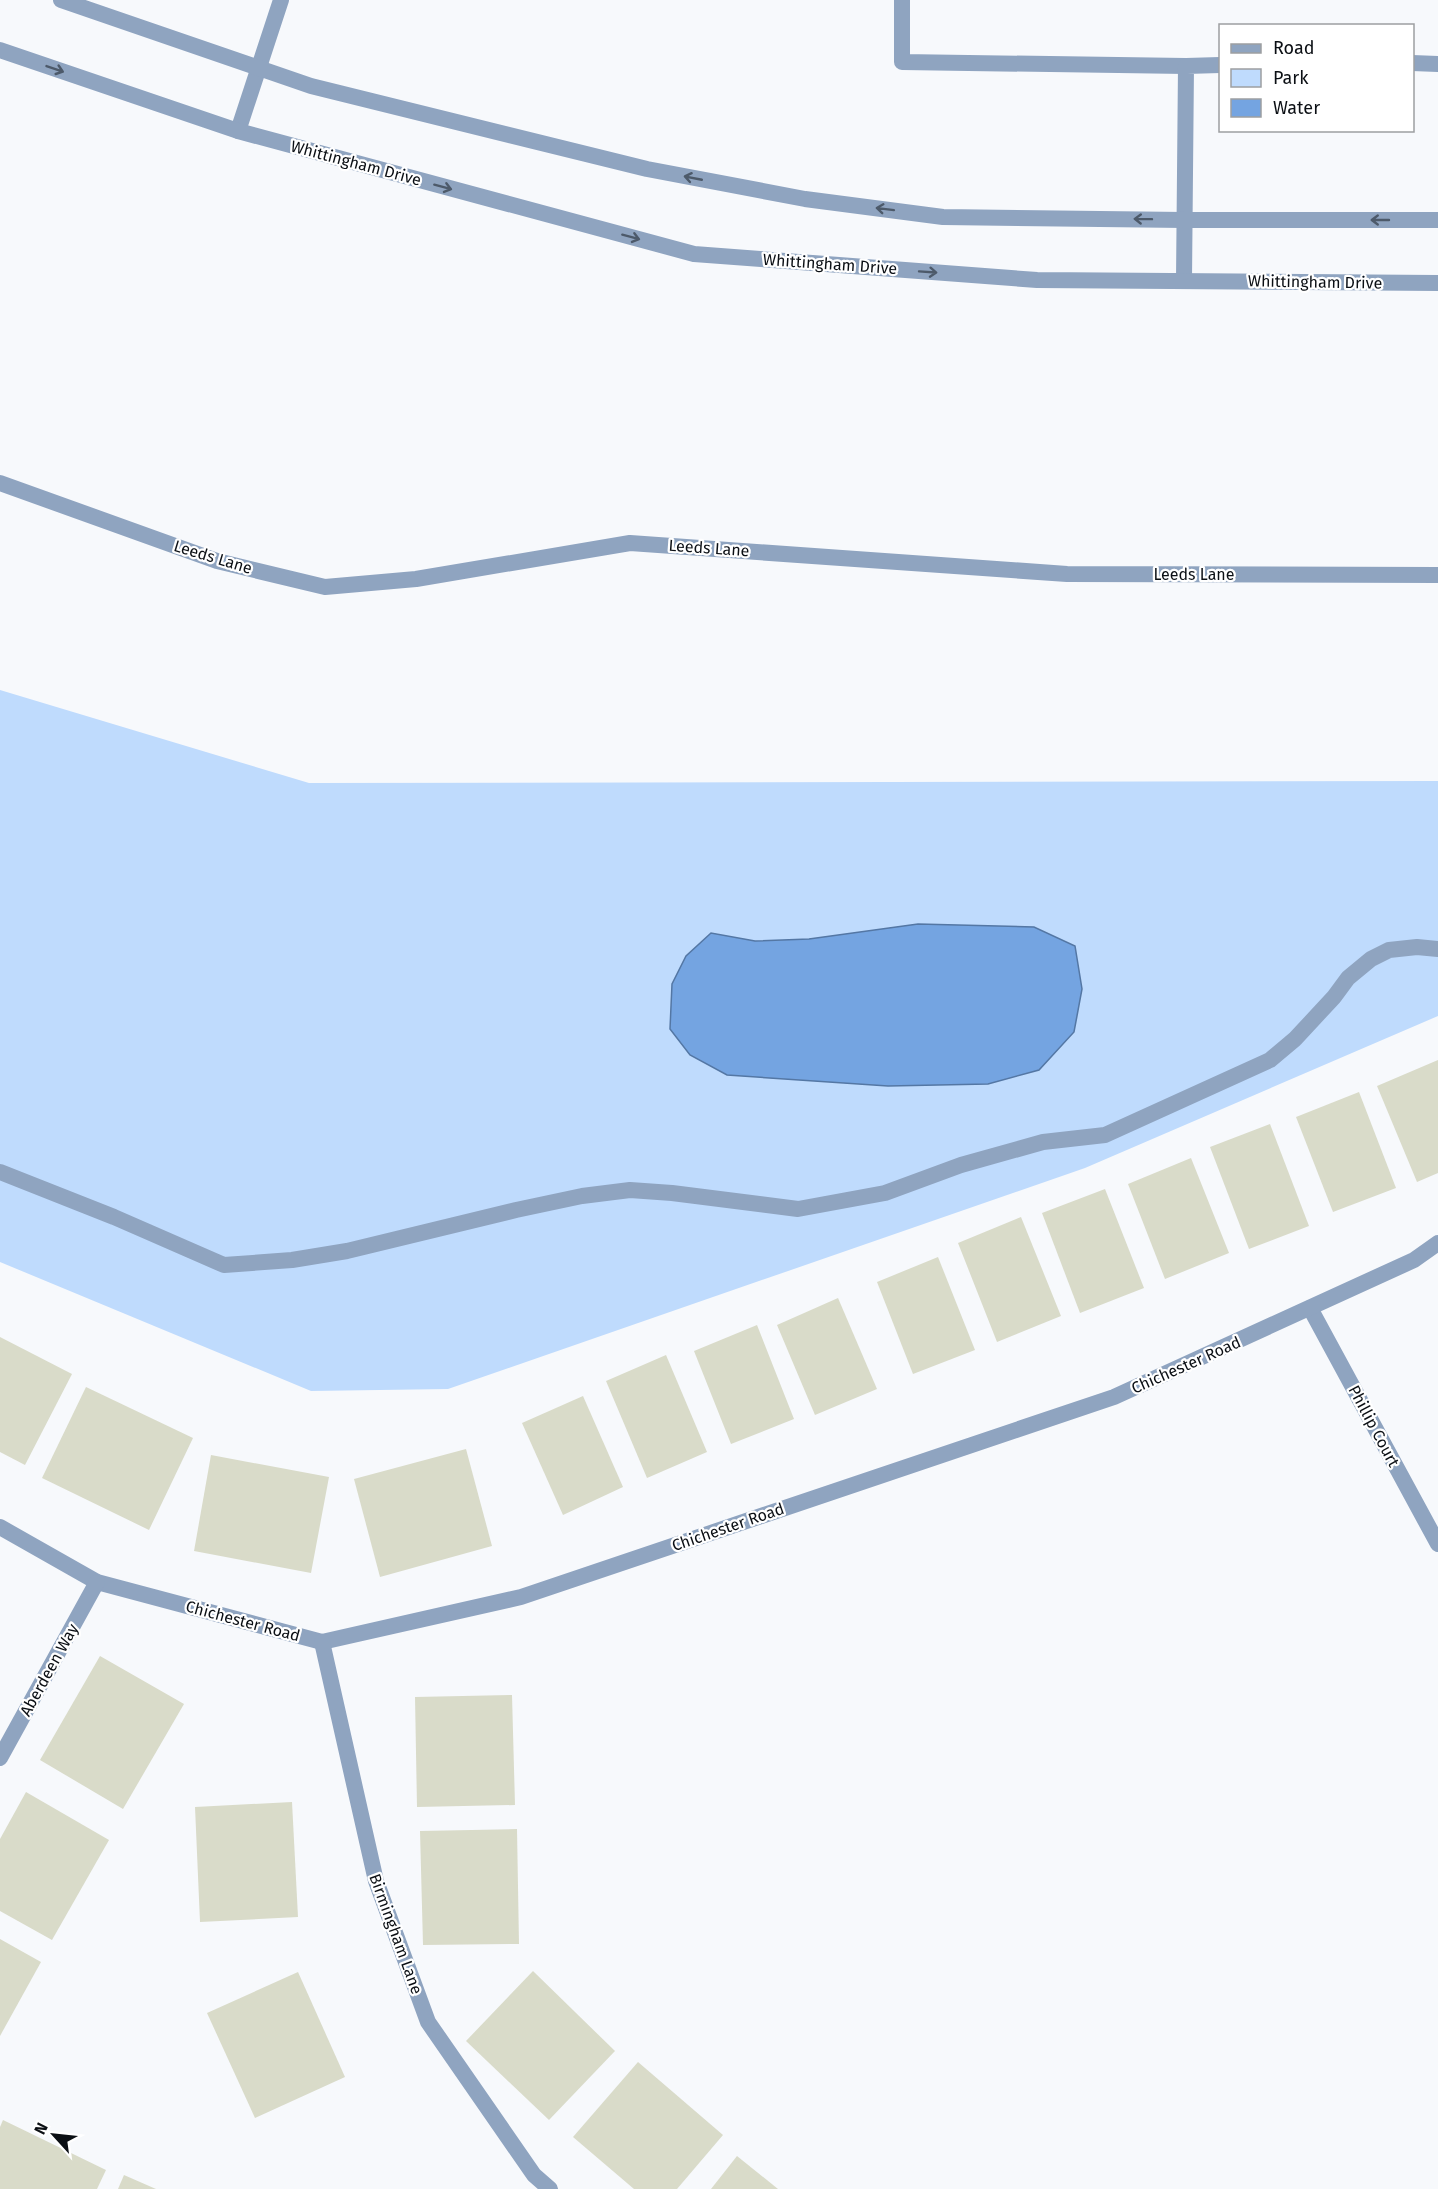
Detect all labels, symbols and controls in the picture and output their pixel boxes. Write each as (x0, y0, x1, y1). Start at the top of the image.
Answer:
legend (1219, 24, 1414, 132)
text: Road (1273, 37, 1315, 59)
one-way arrow (45, 64, 64, 75)
text: Park (1273, 67, 1309, 89)
text: Water (1273, 97, 1320, 119)
street label: Whittingham Drive (289, 136, 423, 190)
one-way arrow (683, 172, 703, 183)
one-way arrow (433, 181, 452, 193)
one-way arrow (876, 203, 895, 214)
one-way arrow (1133, 213, 1153, 225)
one-way arrow (1370, 214, 1390, 226)
one-way arrow (621, 232, 640, 244)
street label: Whittingham Drive (762, 250, 898, 278)
one-way arrow (918, 267, 938, 278)
street label: Whittingham Drive (1248, 271, 1382, 293)
street label: Leeds Lane (172, 536, 254, 578)
street label: Leeds Lane (668, 536, 750, 560)
street label: Leeds Lane (1154, 565, 1234, 584)
street label: Chichester Road (1128, 1332, 1244, 1398)
street label: Phillip Court (1345, 1382, 1404, 1470)
street label: Chichester Road (669, 1499, 787, 1555)
street label: Chichester Road (184, 1597, 302, 1645)
street label: Aberdeen Way (16, 1620, 82, 1720)
street label: Birmingham Lane (365, 1871, 427, 1997)
north arrow (24, 2105, 84, 2165)
text: N (30, 2119, 52, 2137)

